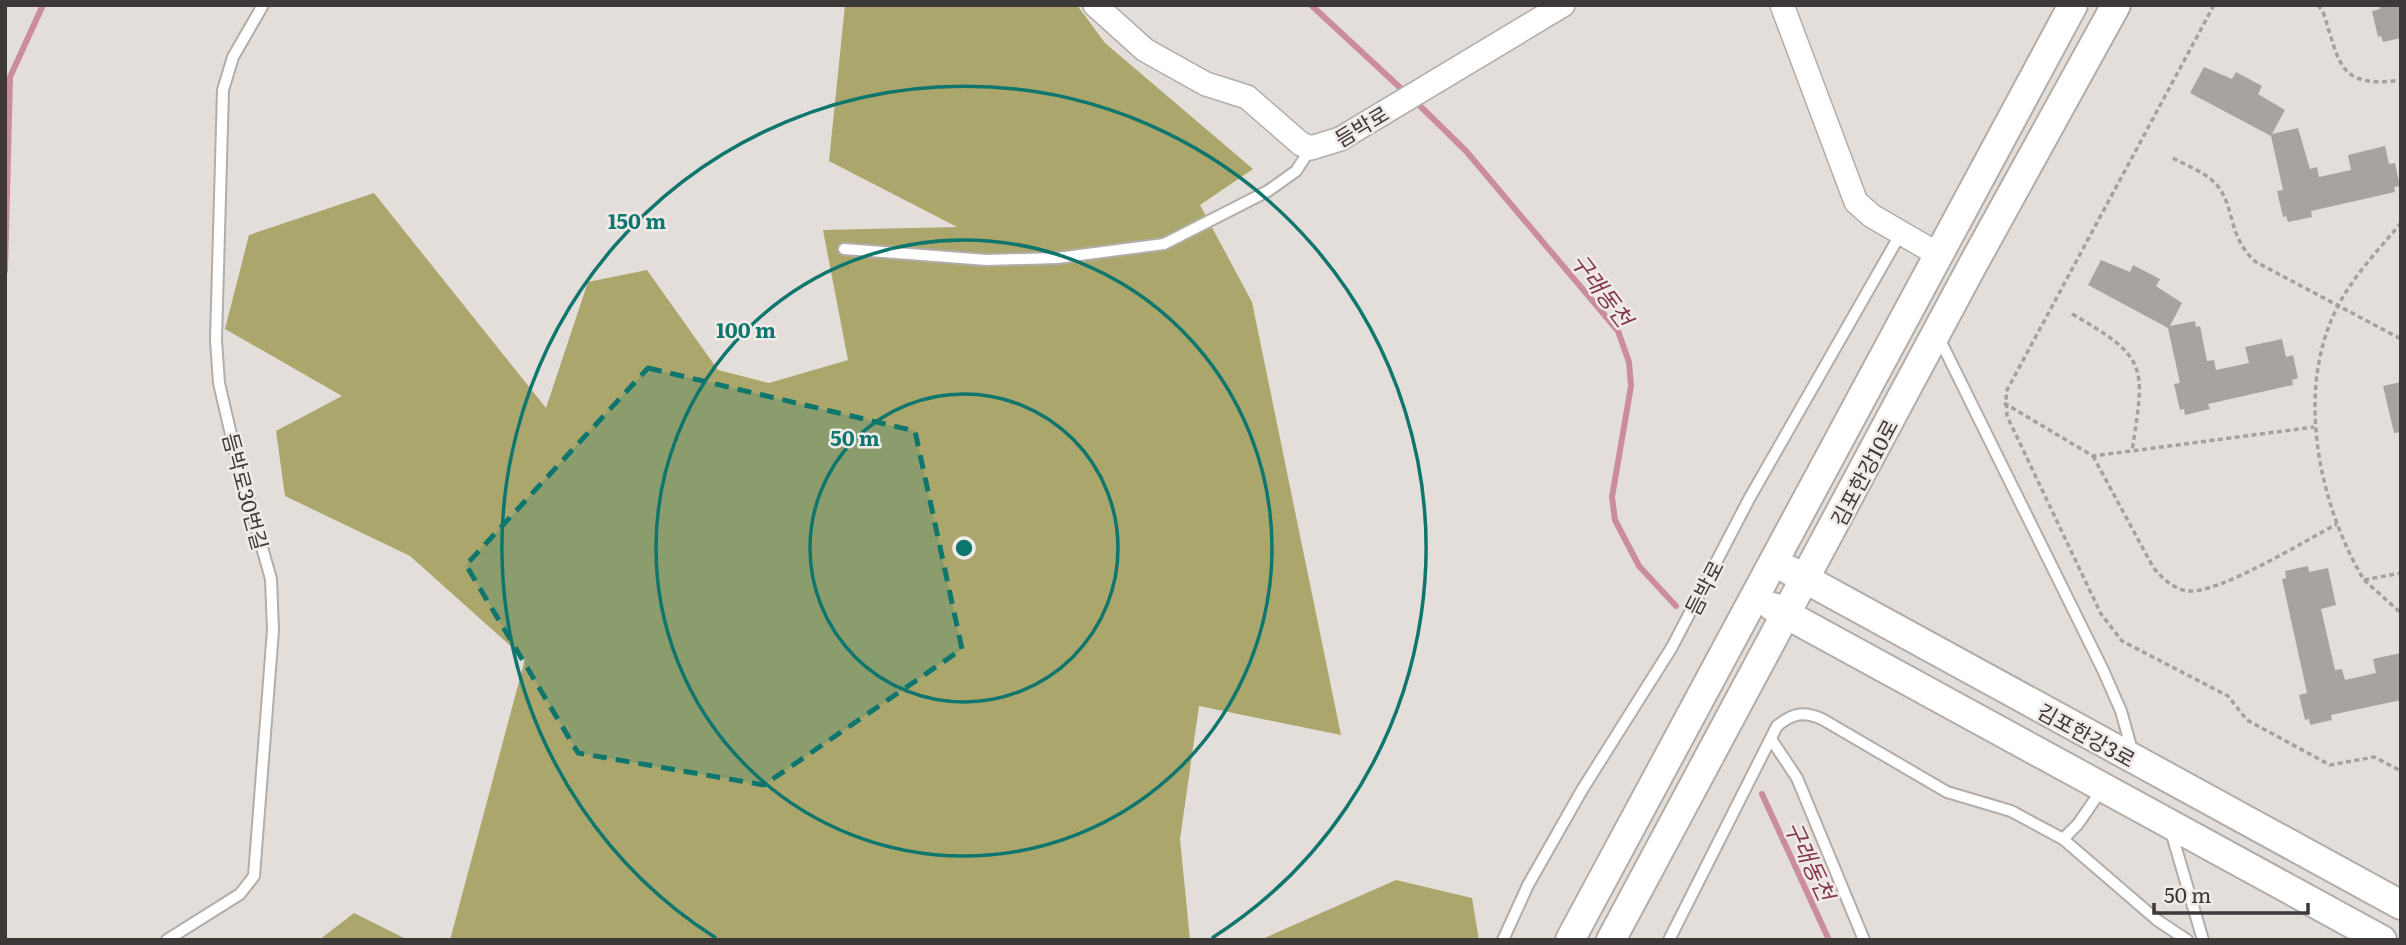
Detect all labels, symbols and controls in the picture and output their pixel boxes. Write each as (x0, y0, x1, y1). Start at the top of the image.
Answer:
street label: 듬박로 (1328, 97, 1394, 153)
text: 150 m (608, 204, 666, 235)
water label: 구래동천 (1564, 245, 1644, 335)
text: 100 m (716, 313, 776, 344)
street label: 김포한강10로 (1822, 413, 1904, 531)
text: 50 m (830, 421, 880, 452)
street label: 듬박로30번길 (216, 429, 278, 553)
centre of rings (952, 536, 976, 560)
street label: 듬박로 (1676, 554, 1730, 620)
street label: 김포한강3로 (2032, 694, 2142, 774)
water label: 구래동천 (1778, 814, 1845, 908)
scale bar (2154, 872, 2308, 916)
text: 50 m (2164, 878, 2211, 909)

